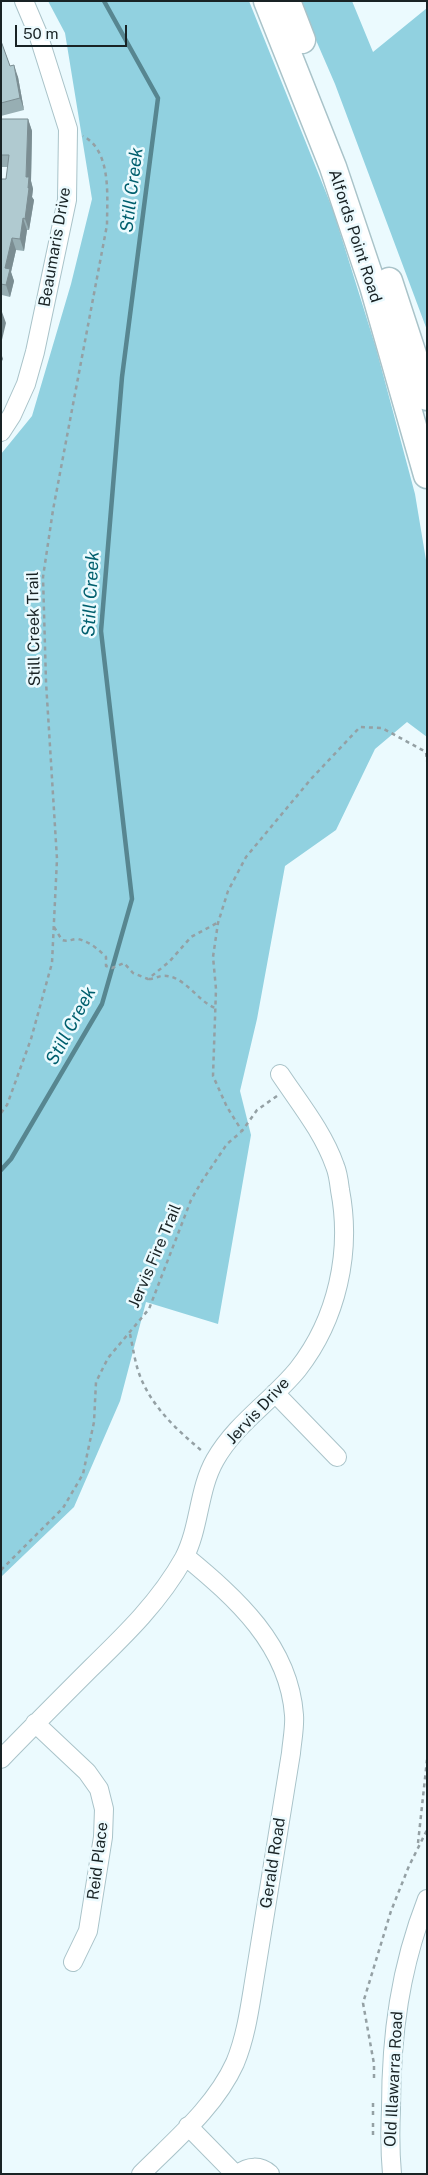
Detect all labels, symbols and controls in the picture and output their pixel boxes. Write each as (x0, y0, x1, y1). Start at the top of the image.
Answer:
scale bar (18, 15, 130, 47)
text: 50 m (23, 25, 58, 42)
water label: Still Creek (116, 146, 148, 234)
street label: Alfords Point Road (324, 167, 386, 305)
street label: Beaumaris Drive (35, 186, 75, 308)
water label: Still Creek (78, 551, 104, 637)
street label: Still Creek Trail (23, 571, 45, 687)
water label: Still Creek (41, 983, 101, 1069)
street label: Jervis Fire Trail (124, 1201, 186, 1311)
street label: Jervis Drive (222, 1374, 294, 1448)
street label: Gerald Road (256, 1816, 290, 1910)
street label: Reid Place (84, 1821, 112, 1901)
street label: Old Illawarra Road (381, 2011, 407, 2147)

